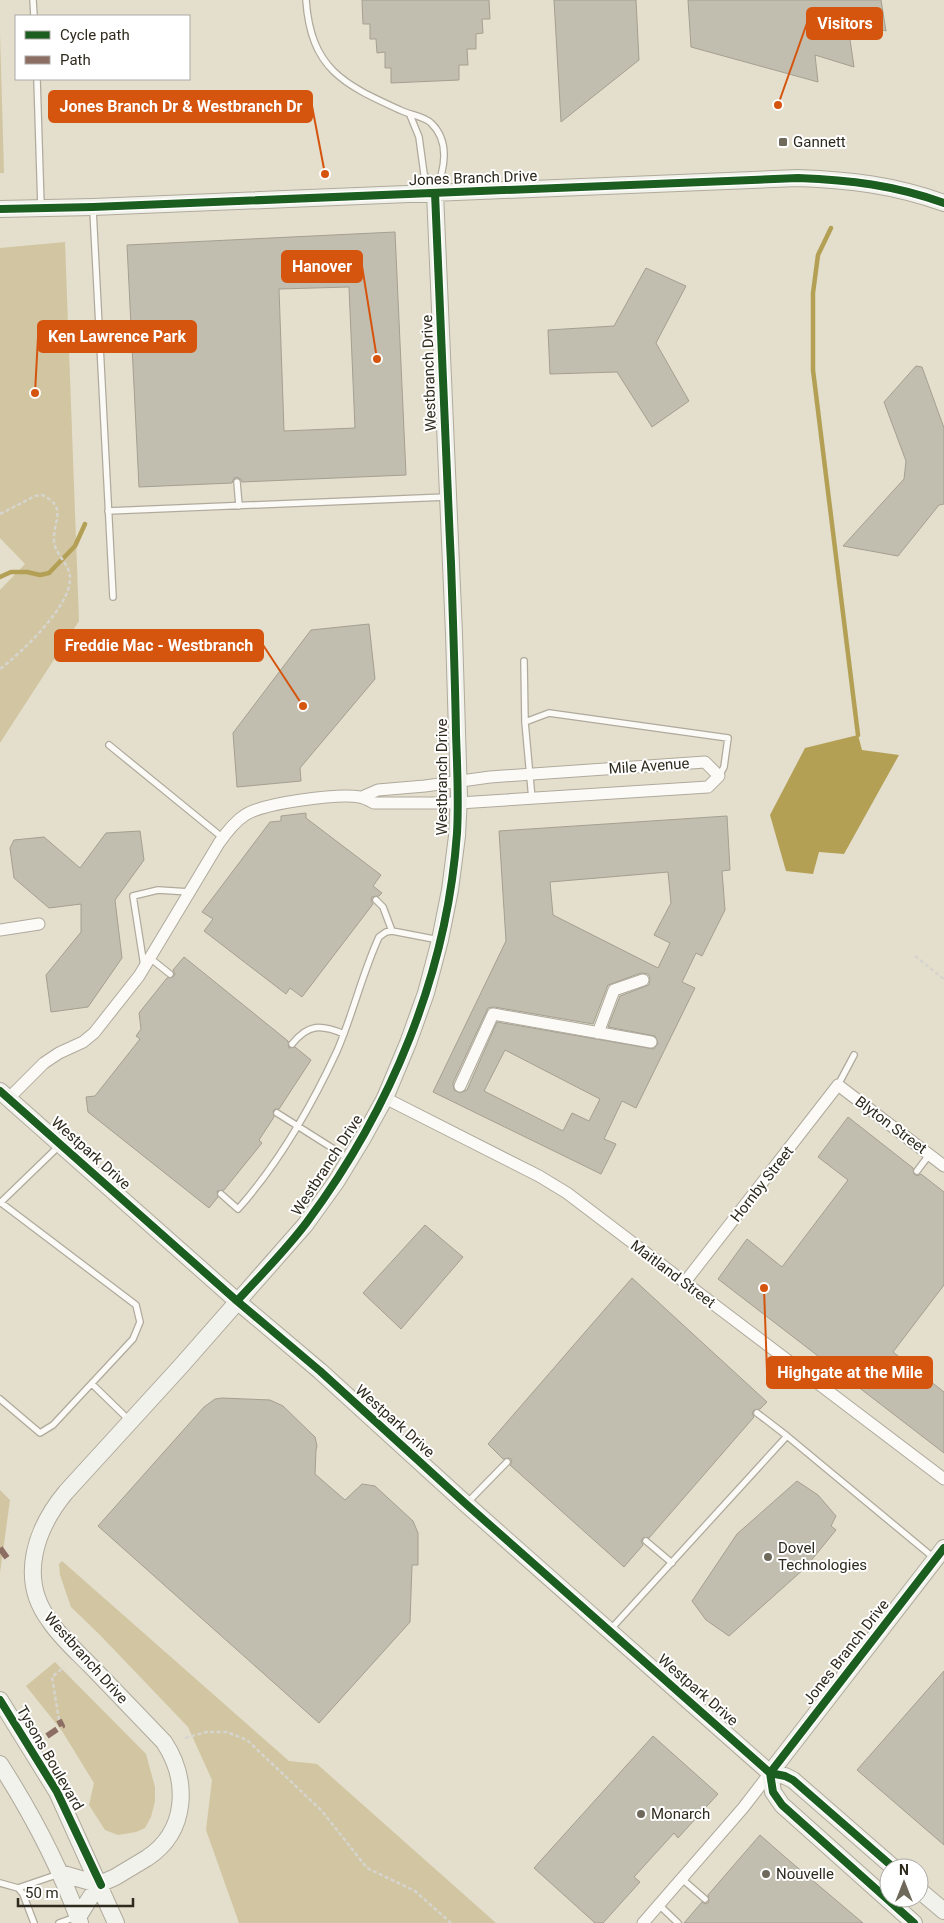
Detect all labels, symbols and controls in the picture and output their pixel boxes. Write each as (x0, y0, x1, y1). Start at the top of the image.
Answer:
callout: Visitors (807, 8, 882, 39)
text: Visitors (817, 14, 873, 33)
legend (15, 15, 190, 80)
text: Cycle path (60, 26, 130, 44)
text: Path (60, 51, 91, 69)
callout: Jones Branch Dr & Westbranch Dr (49, 91, 312, 122)
text: Jones Branch Dr & Westbranch Dr (60, 97, 303, 116)
place label: Gannett (793, 133, 846, 151)
marker: Gannett (777, 136, 789, 148)
street label: Jones Branch Drive (408, 167, 538, 189)
callout: Hanover (282, 251, 362, 282)
text: Hanover (292, 257, 352, 276)
street label: Westbranch Drive (418, 314, 440, 432)
callout: Ken Lawrence Park (38, 321, 196, 352)
text: Ken Lawrence Park (48, 327, 186, 346)
callout: Freddie Mac - Westbranch (55, 630, 263, 661)
text: Freddie Mac - Westbranch (65, 636, 253, 655)
street label: Westbranch Drive (433, 719, 451, 835)
street label: Mile Avenue (608, 754, 690, 778)
street label: Blyton Street (852, 1092, 930, 1158)
street label: Westbranch Drive (288, 1111, 366, 1219)
street label: Westpark Drive (48, 1113, 134, 1193)
street label: Hornby Street (727, 1142, 797, 1226)
street label: Maitland Street (627, 1236, 719, 1312)
callout: Highgate at the Mile (767, 1357, 932, 1388)
text: Highgate at the Mile (777, 1363, 923, 1382)
street label: Westpark Drive (352, 1381, 438, 1461)
place label: Dovel Technologies (778, 1539, 867, 1574)
marker: Dovel Technologies (762, 1551, 774, 1563)
street label: Jones Branch Drive (799, 1596, 893, 1708)
street label: Westbranch Drive (40, 1609, 132, 1707)
street label: Westpark Drive (654, 1650, 742, 1730)
street label: Tysons Boulevard (13, 1702, 87, 1814)
place label: Monarch (651, 1805, 710, 1823)
marker: Monarch (635, 1808, 647, 1820)
north arrow (879, 1858, 929, 1908)
text: N (899, 1862, 909, 1878)
place label: Nouvelle (776, 1865, 834, 1883)
marker: Nouvelle (760, 1868, 772, 1880)
scale bar (18, 1876, 132, 1908)
text: 50 m (25, 1884, 59, 1902)

